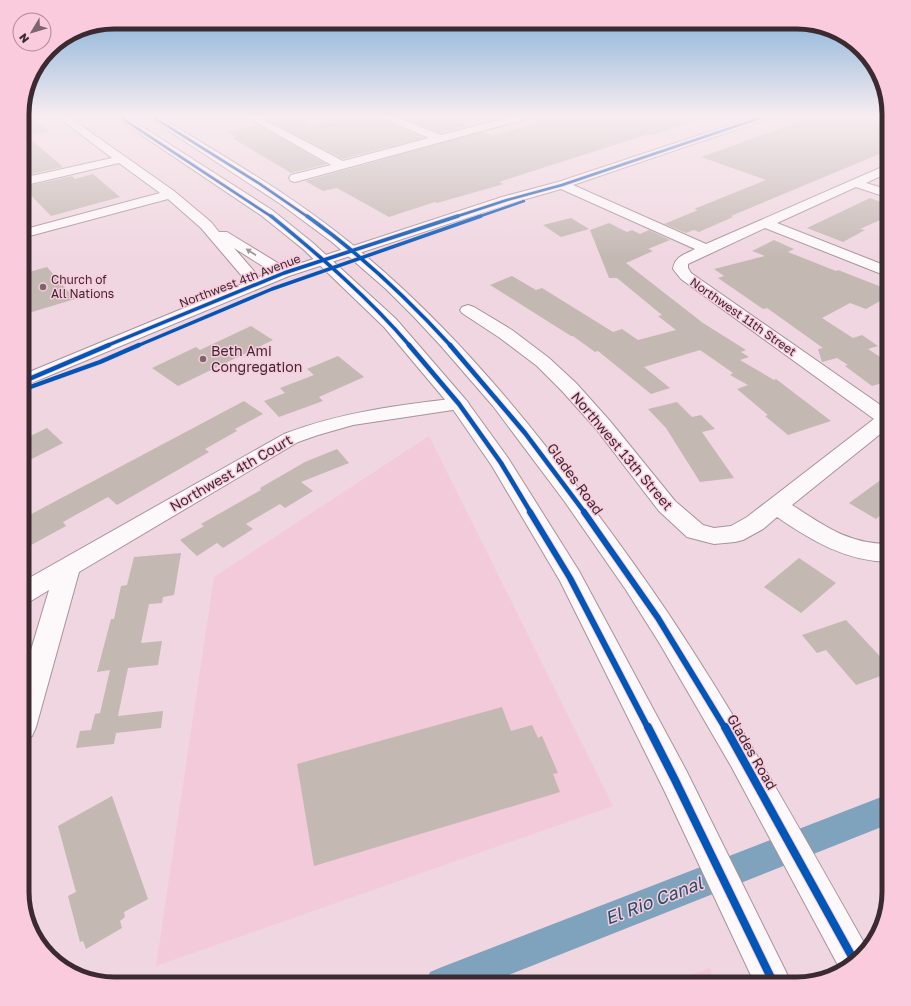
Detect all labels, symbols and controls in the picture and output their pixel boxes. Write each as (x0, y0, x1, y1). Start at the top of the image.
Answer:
north arrow (12, 12, 52, 52)
text: N (16, 31, 31, 46)
one-way arrow (245, 248, 257, 255)
street label: Northwest 4th Avenue (177, 250, 303, 311)
place label: Church of All Nations (51, 272, 114, 301)
street label: Northwest 11th Street (687, 274, 800, 359)
marker: Church of All Nations (38, 282, 48, 292)
place label: Beth Ami Congregation (211, 342, 302, 375)
marker: Beth Ami Congregation (198, 354, 208, 364)
street label: Northwest 13th Street (568, 388, 677, 513)
street label: Northwest 4th Court (166, 431, 295, 515)
street label: Glades Road (544, 440, 607, 518)
street label: Glades Road (724, 711, 781, 792)
water label: El Rio Canal (602, 871, 707, 929)

